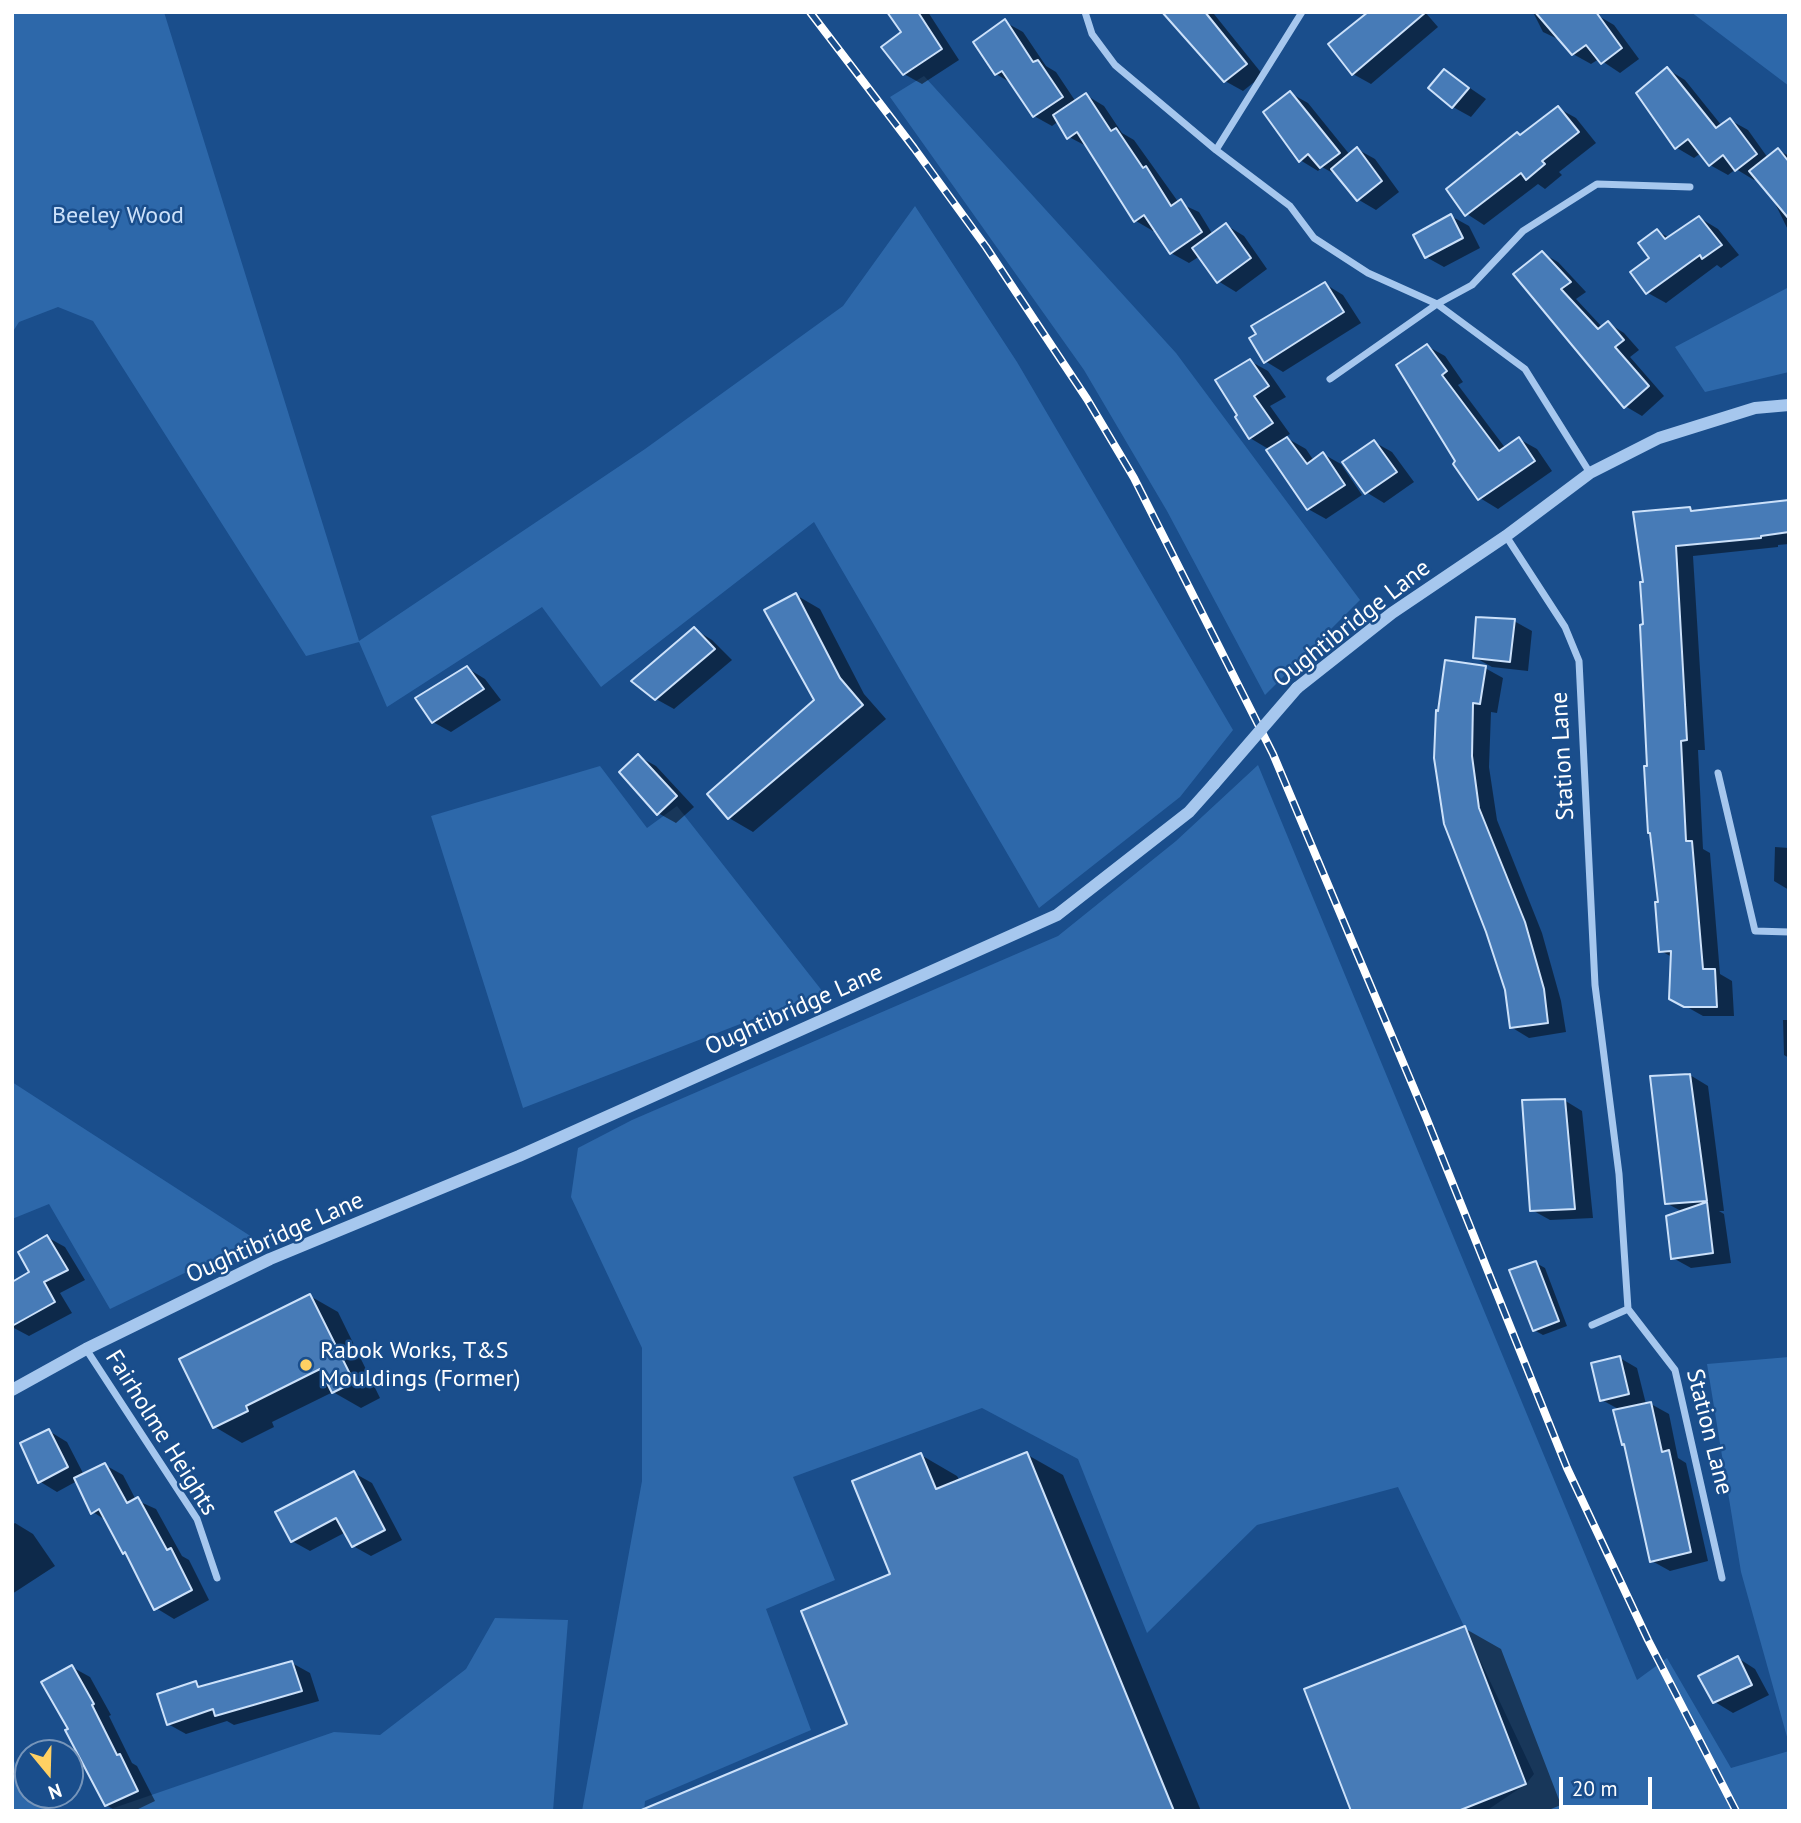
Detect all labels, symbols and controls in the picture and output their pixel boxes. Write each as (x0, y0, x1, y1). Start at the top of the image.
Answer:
park label: Beeley Wood (52, 202, 184, 230)
street label: Oughtibridge Lane (1268, 554, 1436, 694)
street label: Station Lane (1545, 691, 1581, 821)
street label: Oughtibridge Lane (701, 958, 887, 1062)
street label: Oughtibridge Lane (182, 1186, 368, 1290)
place label: Rabok Works, T&S Mouldings (Former) (320, 1337, 520, 1393)
street label: Fairholme Heights (99, 1345, 223, 1521)
marker: Rabok Works, T&S Mouldings (Former) (298, 1357, 314, 1373)
street label: Station Lane (1679, 1366, 1739, 1498)
north arrow (14, 1739, 84, 1809)
scale bar (1563, 1764, 1656, 1808)
text: 20 m (1572, 1775, 1618, 1802)
text: N (45, 1779, 65, 1805)

